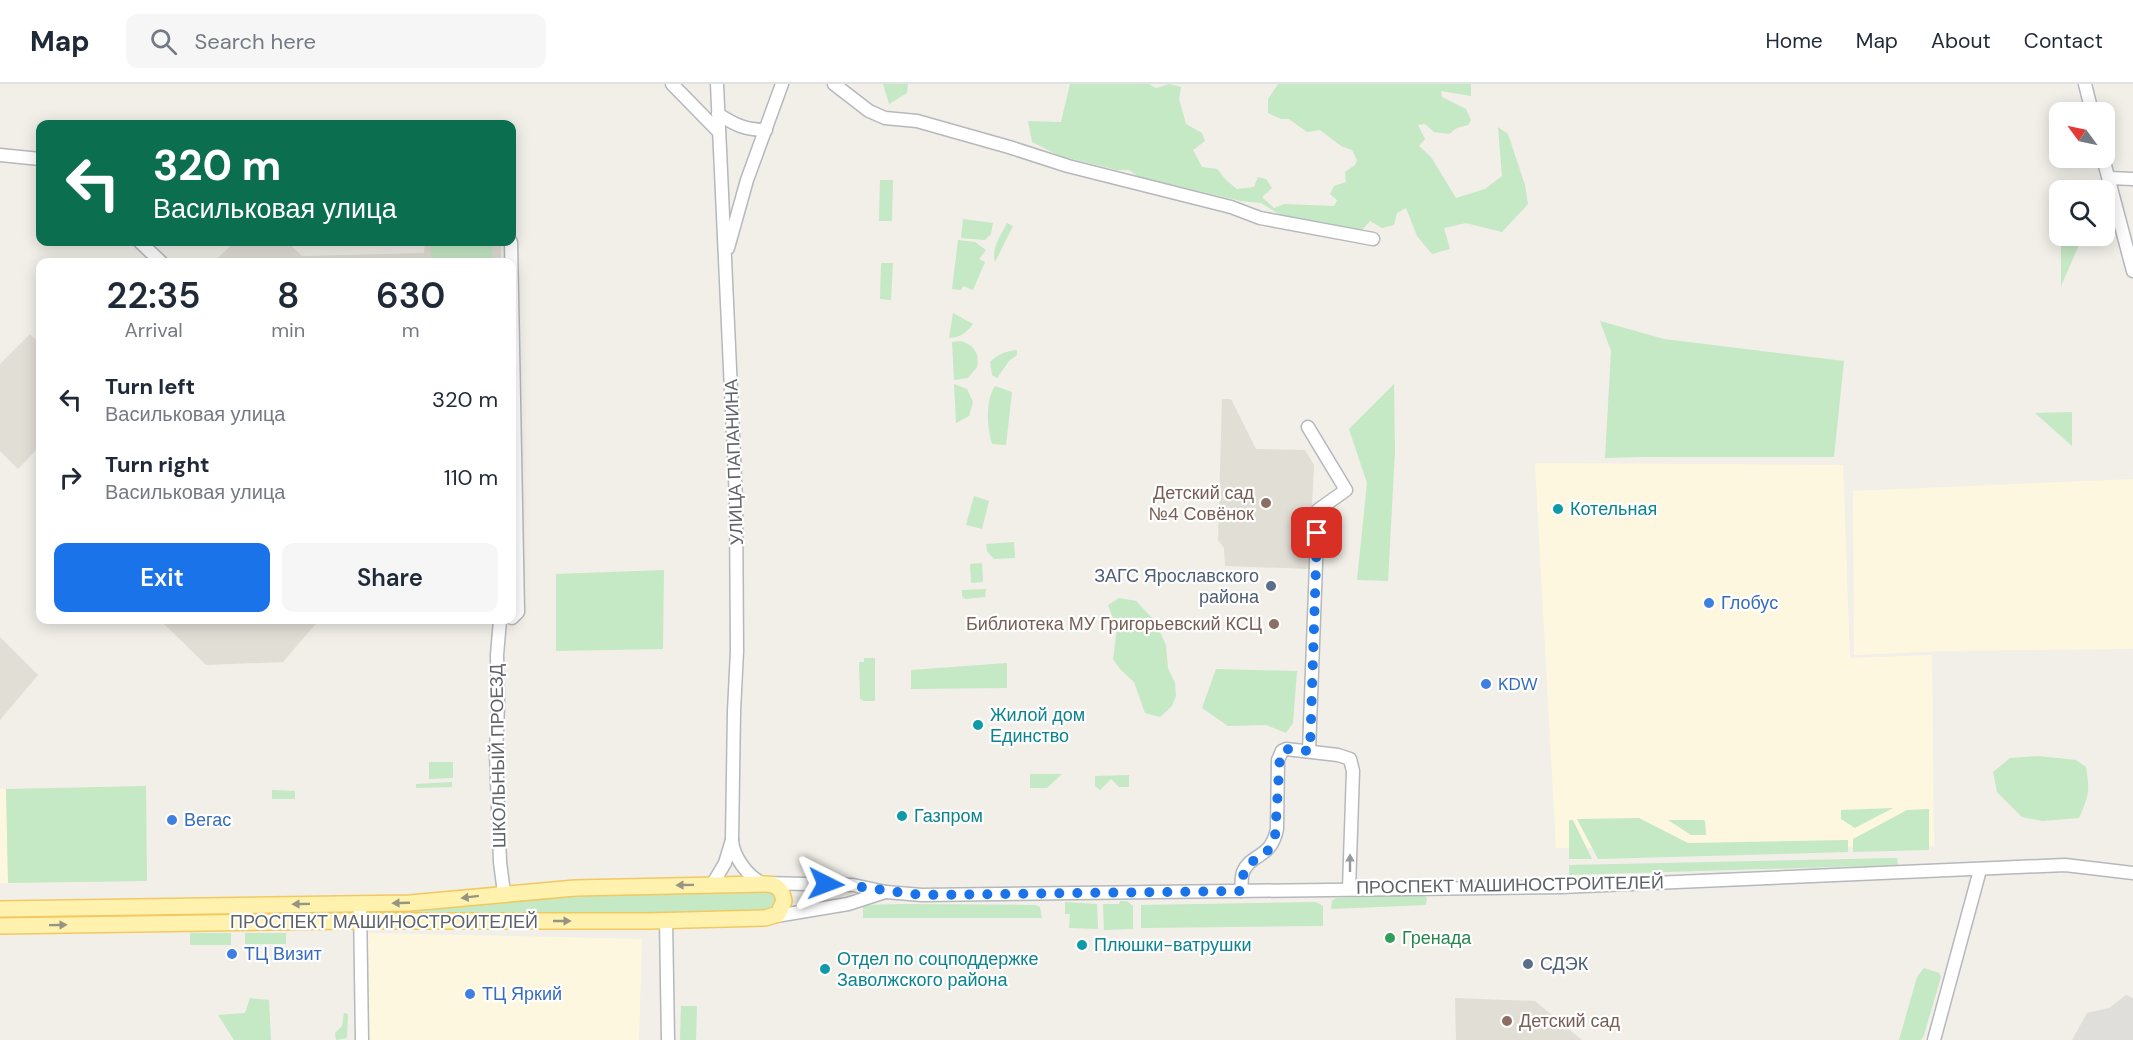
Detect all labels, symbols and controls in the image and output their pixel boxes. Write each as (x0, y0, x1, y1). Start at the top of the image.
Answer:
search box (126, 14, 546, 68)
text: Map (30, 23, 90, 60)
icon: search (147, 25, 180, 58)
text: Search here (195, 27, 316, 56)
text: Home (1765, 27, 1823, 55)
text: Map (1856, 27, 1898, 55)
text: About (1931, 27, 1991, 55)
text: Contact (2024, 27, 2103, 55)
north arrow (2049, 102, 2115, 168)
map controls (2049, 102, 2115, 246)
text: 320 m (153, 138, 281, 193)
icon: left (54, 144, 132, 222)
button: search (2049, 180, 2115, 246)
text: Васильковая улица (153, 191, 397, 226)
text: 22:35 (107, 272, 201, 319)
text: 8 (277, 272, 300, 319)
text: 630 (376, 272, 445, 319)
text: Arrival (124, 317, 183, 343)
text: min (271, 317, 305, 343)
text: m (402, 317, 420, 343)
text: Turn left (105, 372, 195, 401)
street label: УЛИЦА ПАПАНИНА (719, 378, 749, 546)
icon: left (54, 383, 87, 416)
text: 320 m (432, 385, 498, 414)
text: Васильковая улица (105, 401, 285, 427)
text: Turn right (105, 450, 210, 479)
icon: right (54, 461, 87, 494)
text: 110 m (444, 463, 498, 492)
text: Васильковая улица (105, 479, 285, 505)
place label: Детский сад №4 Совёнок (1149, 481, 1254, 526)
marker: Детский сад №4 Совёнок (1259, 496, 1273, 510)
place label: Котельная (1570, 497, 1657, 521)
marker: Котельная (1551, 502, 1565, 516)
pin (1291, 507, 1342, 558)
icon: arrive (1300, 516, 1333, 549)
button: Exit (54, 543, 270, 612)
button: Share (282, 543, 498, 612)
place label: ЗАГС Ярославского района (1094, 564, 1260, 609)
marker: ЗАГС Ярославского района (1264, 579, 1278, 593)
place label: Глобус (1721, 591, 1778, 615)
marker: Глобус (1702, 596, 1716, 610)
place label: Библиотека МУ Григорьевский КСЦ (966, 612, 1262, 636)
marker: Библиотека МУ Григорьевский КСЦ (1267, 617, 1281, 631)
street label: ШКОЛЬНЫЙ ПРОЕЗД (484, 664, 512, 848)
place label: KDW (1498, 672, 1538, 696)
marker: KDW (1479, 677, 1493, 691)
place label: Жилой дом Единство (990, 703, 1085, 748)
marker: Жилой дом Единство (971, 718, 985, 732)
place label: Газпром (914, 804, 983, 828)
place label: Вегас (184, 808, 231, 832)
marker: Газпром (895, 809, 909, 823)
marker: Вегас (165, 813, 179, 827)
position arrow (794, 852, 858, 916)
one-way arrow (1345, 853, 1355, 872)
street label: ПРОСПЕКТ МАШИНОСТРОИТЕЛЕЙ (1356, 870, 1664, 900)
one-way arrow (676, 881, 695, 890)
one-way arrow (460, 893, 479, 902)
one-way arrow (391, 898, 410, 908)
one-way arrow (292, 900, 311, 909)
street label: ПРОСПЕКТ МАШИНОСТРОИТЕЛЕЙ (230, 910, 538, 934)
one-way arrow (552, 916, 571, 926)
one-way arrow (49, 920, 68, 930)
place label: Гренада (1402, 926, 1472, 950)
marker: Гренада (1383, 931, 1397, 945)
place label: Плюшки-ватрушки (1094, 933, 1251, 957)
marker: Плюшки-ватрушки (1075, 938, 1089, 952)
place label: ТЦ Визит (244, 942, 322, 966)
marker: ТЦ Визит (225, 947, 239, 961)
place label: Отдел по соцподдержке Заволжского района (837, 947, 1038, 992)
place label: СДЭК (1540, 952, 1589, 976)
marker: СДЭК (1521, 957, 1535, 971)
marker: Отдел по соцподдержке Заволжского района (818, 962, 832, 976)
place label: ТЦ Яркий (482, 982, 562, 1006)
marker: ТЦ Яркий (463, 987, 477, 1001)
place label: Детский сад (1519, 1009, 1620, 1033)
marker: Детский сад (1500, 1014, 1514, 1028)

